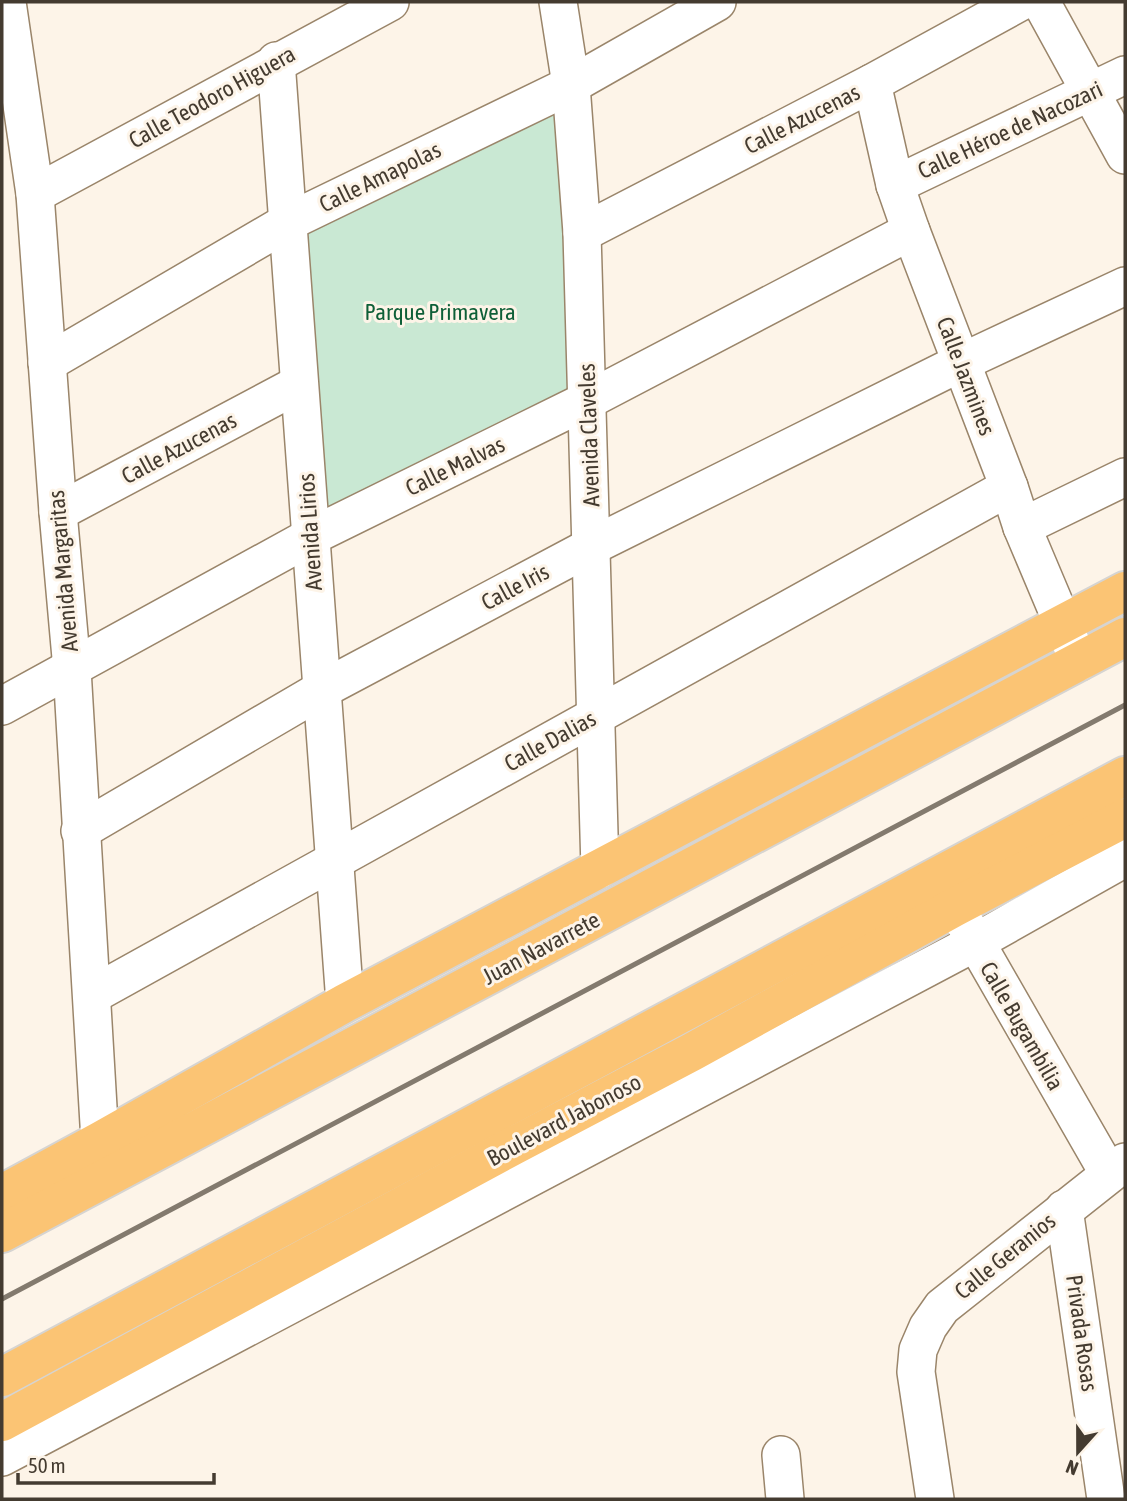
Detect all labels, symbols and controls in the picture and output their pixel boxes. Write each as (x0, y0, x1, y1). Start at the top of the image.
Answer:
street label: Calle Teodoro Higuera (124, 41, 300, 153)
street label: Calle Héroe de Nacozari (914, 76, 1106, 184)
street label: Calle Azucenas (740, 79, 864, 159)
street label: Calle Amapolas (315, 136, 445, 218)
park label: Parque Primavera (364, 299, 516, 325)
street label: Calle Jazmines (932, 313, 1000, 439)
street label: Avenida Claveles (574, 363, 604, 507)
street label: Calle Azucenas (117, 407, 241, 489)
street label: Calle Malvas (401, 431, 509, 501)
street label: Avenida Lirios (293, 473, 327, 591)
street label: Avenida Margaritas (43, 489, 83, 653)
street label: Calle Iris (477, 558, 553, 616)
street label: Calle Dalias (500, 705, 600, 777)
street label: Juan Navarrete (478, 906, 604, 990)
street label: Calle Bugambilia (975, 957, 1069, 1095)
street label: Boulevard Jabonoso (483, 1069, 645, 1171)
street label: Calle Geranios (950, 1208, 1060, 1304)
street label: Privada Rosas (1061, 1273, 1103, 1393)
north arrow (1043, 1417, 1113, 1487)
scale bar (18, 1442, 214, 1486)
text: 50 m (28, 1453, 66, 1477)
text: N (1063, 1456, 1081, 1480)

